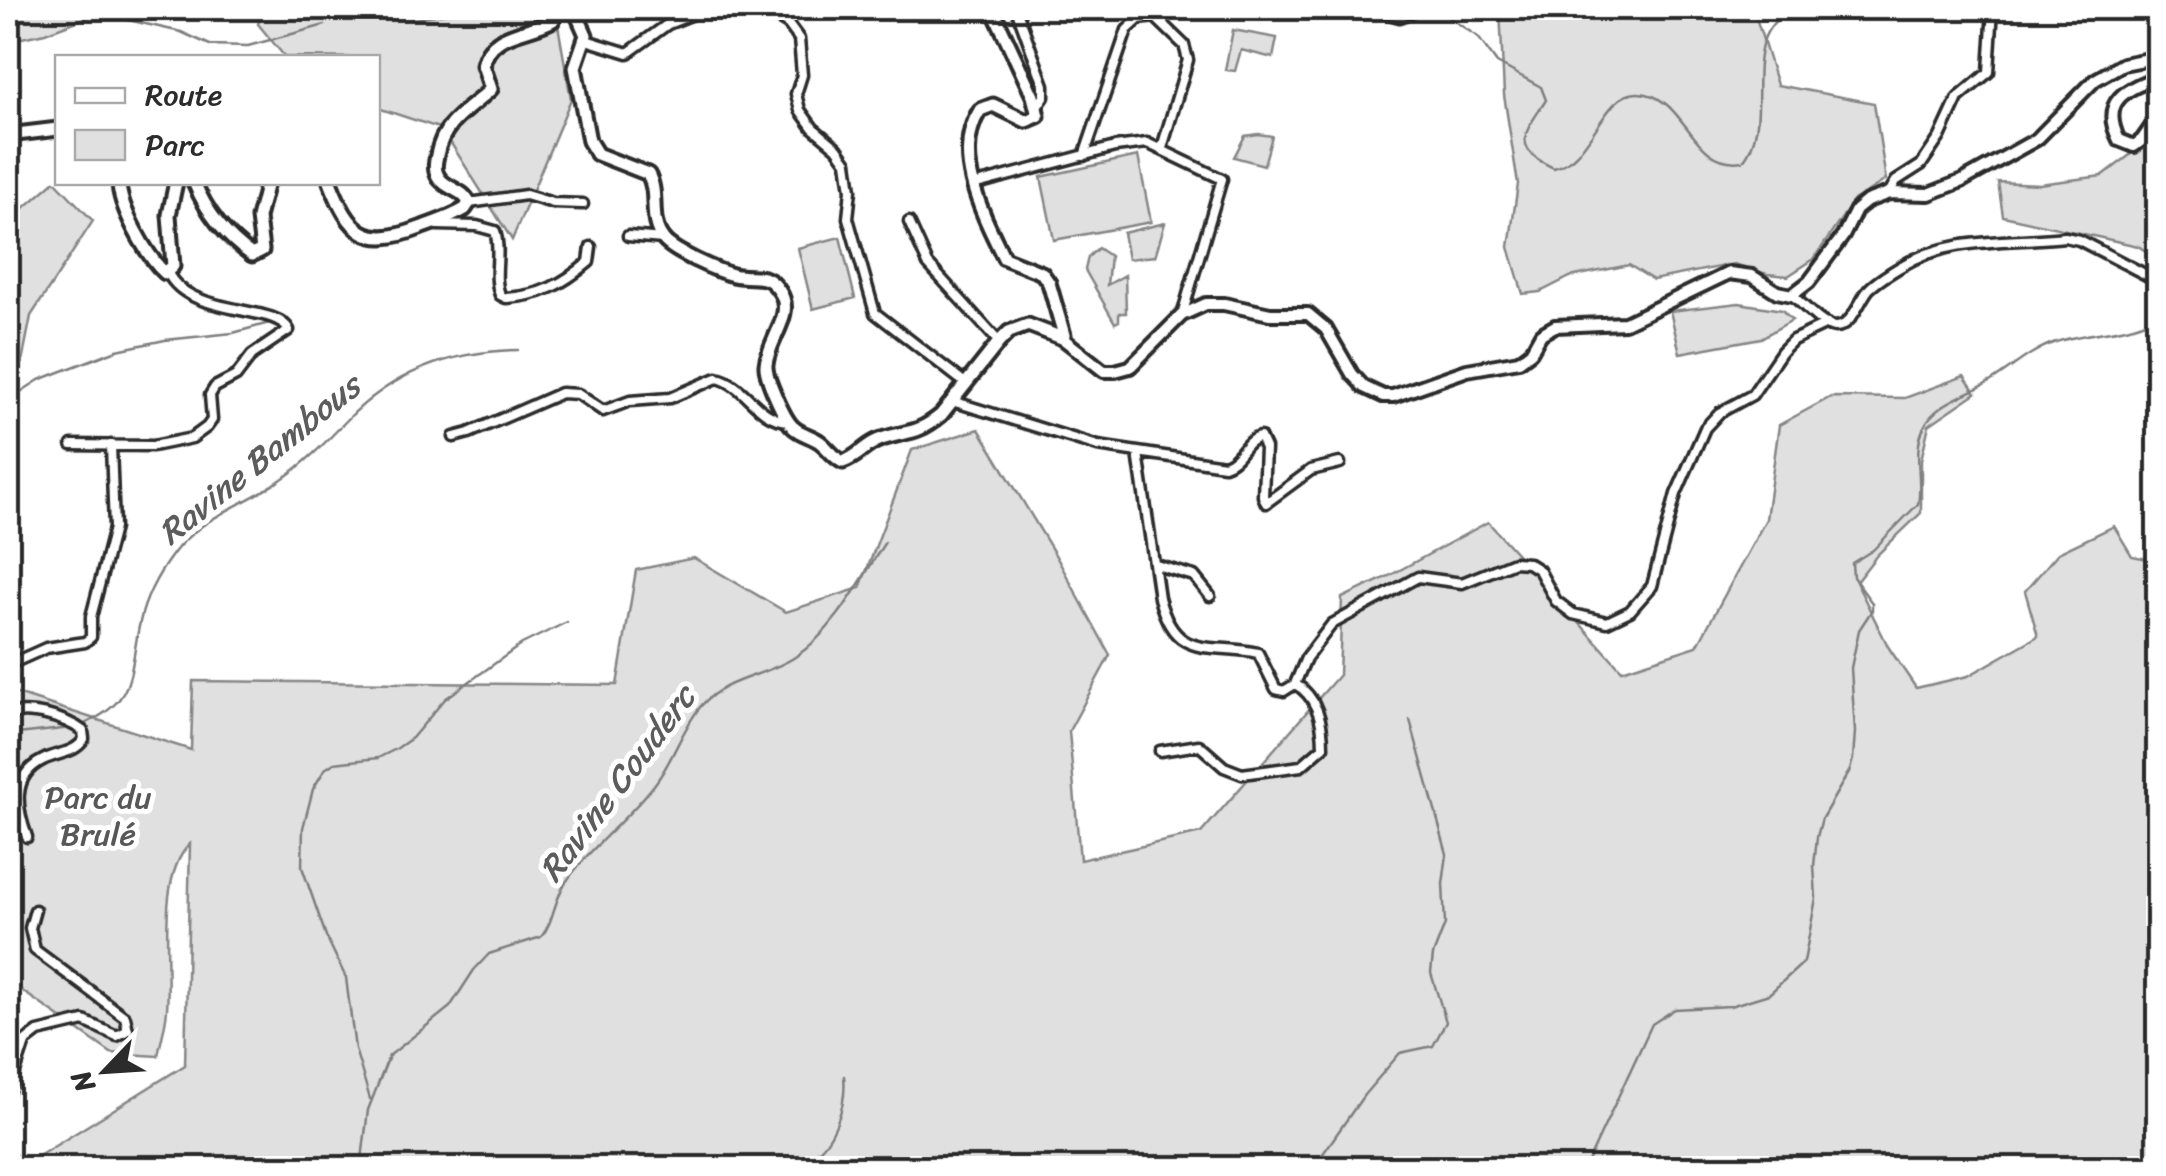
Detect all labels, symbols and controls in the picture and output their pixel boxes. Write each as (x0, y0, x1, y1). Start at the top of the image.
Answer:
legend (55, 55, 380, 185)
text: Route (145, 68, 222, 122)
text: Parc (145, 118, 206, 172)
water label: Ravine Bambous (143, 354, 378, 561)
water label: Ravine Couderc (521, 668, 714, 896)
park label: Parc du Brulé (45, 769, 151, 863)
north arrow (55, 1021, 155, 1121)
text: N (56, 1062, 110, 1101)

